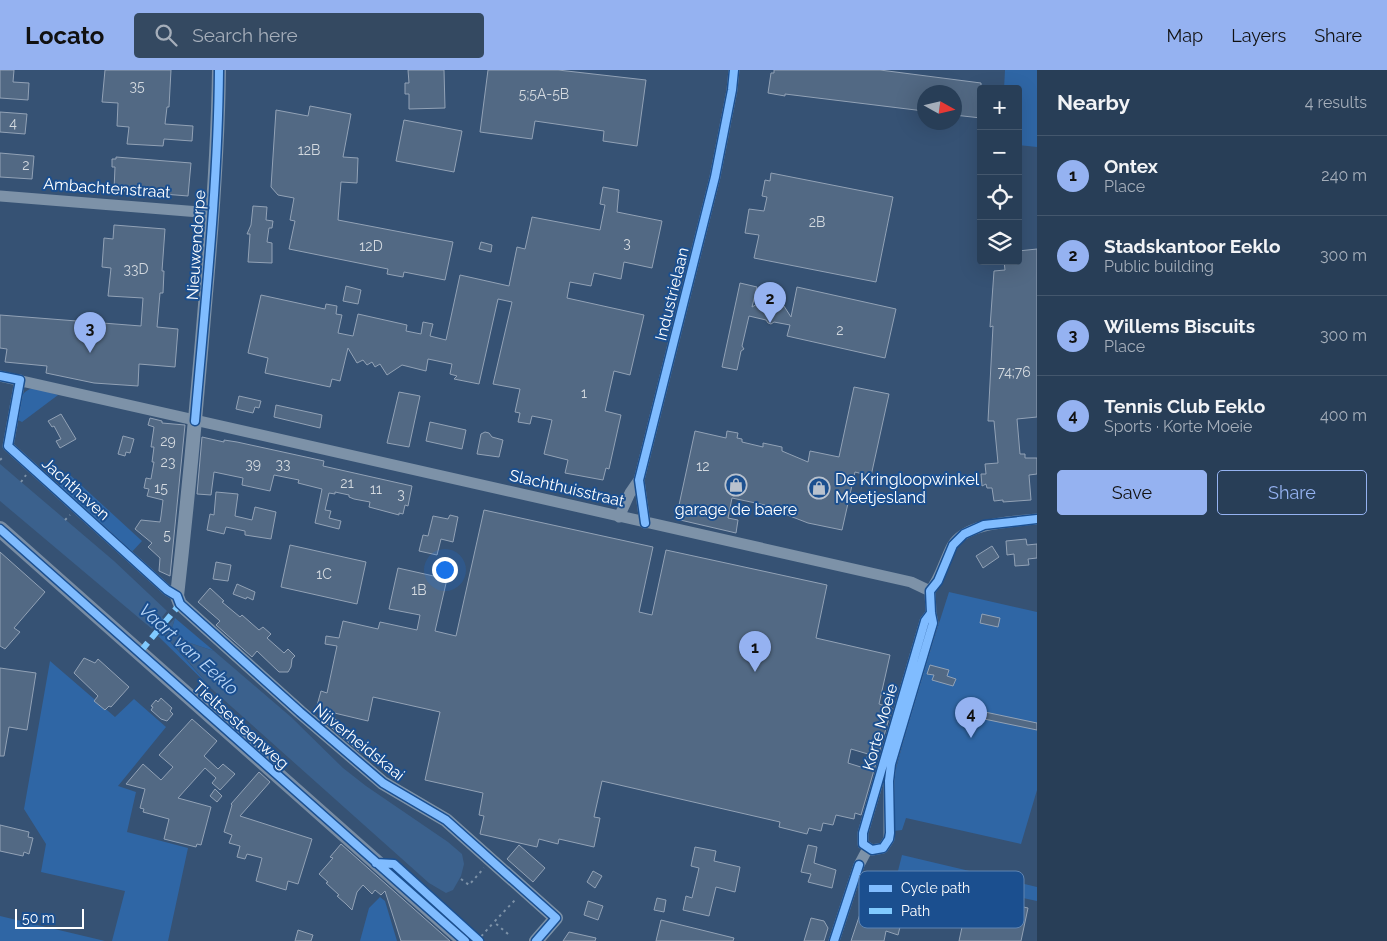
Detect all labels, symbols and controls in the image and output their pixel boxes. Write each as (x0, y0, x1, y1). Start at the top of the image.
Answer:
search box (134, 13, 484, 58)
text: Locato (25, 21, 104, 50)
icon: search (152, 21, 180, 49)
text: Search here (192, 24, 298, 46)
text: Map (1167, 25, 1203, 46)
text: Layers (1231, 25, 1286, 46)
text: Share (1314, 25, 1362, 46)
house number: 35 (129, 78, 145, 94)
north arrow (917, 85, 962, 130)
map controls (977, 85, 1022, 265)
button: + (977, 85, 1022, 130)
house number: 5;5A-5B (519, 86, 569, 102)
text: Nearby (1057, 90, 1130, 115)
text: 4 results (1305, 93, 1367, 112)
house number: 4 (9, 115, 17, 131)
button: − (977, 130, 1022, 175)
house number: 12B (298, 142, 320, 158)
text: Ontex (1104, 155, 1158, 177)
house number: 2 (22, 157, 30, 173)
text: 1 (1069, 166, 1077, 185)
text: 240 m (1321, 166, 1367, 185)
street label: Ambachtenstraat (43, 174, 172, 202)
button: locate (977, 175, 1022, 220)
text: Place (1104, 177, 1145, 196)
street label: Nieuwendorpe (183, 189, 209, 301)
house number: 2B (809, 214, 825, 230)
button: layers (977, 220, 1022, 265)
house number: 3 (623, 235, 631, 251)
text: Stadskantoor Eeklo (1104, 235, 1281, 257)
house number: 12D (359, 238, 383, 254)
street label: Industrielaan (651, 245, 693, 343)
text: 2 (1068, 246, 1078, 265)
text: 300 m (1320, 246, 1367, 265)
text: Public building (1104, 257, 1214, 276)
house number: 33D (124, 261, 148, 277)
pin: 2 (754, 282, 786, 323)
pin: 3 (74, 312, 106, 353)
text: Willems Biscuits (1104, 315, 1255, 337)
house number: 2 (836, 322, 844, 338)
text: 3 (1069, 326, 1077, 345)
text: 300 m (1320, 326, 1367, 345)
text: Place (1104, 337, 1145, 356)
house number: 74;76 (997, 364, 1031, 380)
house number: 1 (581, 385, 587, 401)
text: Tennis Club Eeklo (1104, 395, 1265, 417)
text: 4 (1068, 406, 1078, 425)
text: 400 m (1320, 406, 1367, 425)
text: Sports · Korte Moeie (1104, 417, 1252, 436)
house number: 29 (160, 433, 176, 449)
street label: Jachthaven (38, 454, 114, 524)
house number: 23 (161, 454, 175, 470)
house number: 39 (245, 456, 261, 472)
house number: 33 (276, 456, 290, 472)
house number: 12 (696, 458, 710, 474)
street label: Slachthuisstraat (508, 466, 627, 511)
place label: De Kringloopwinkel Meetjesland (835, 470, 980, 507)
button: Save (1057, 470, 1207, 515)
button: Share (1217, 470, 1367, 515)
shop icon: garage de baere (724, 473, 748, 497)
house number: 21 (340, 475, 354, 491)
shop icon: De Kringloopwinkel Meetjesland (807, 476, 831, 500)
house number: 15 (154, 480, 168, 496)
house number: 11 (370, 481, 382, 497)
house number: 3 (397, 486, 405, 502)
place label: garage de baere (675, 500, 797, 519)
house number: 5 (163, 527, 171, 543)
your location (432, 557, 458, 583)
house number: 1C (316, 566, 332, 582)
house number: 1B (411, 582, 427, 598)
water label: Vaart van Eeklo (135, 599, 243, 699)
pin: 1 (739, 631, 771, 672)
street label: Tieltsesteenweg (189, 677, 293, 773)
street label: Korte Moeie (859, 681, 901, 773)
pin: 4 (955, 697, 987, 738)
street label: Nijverheidskaai (310, 699, 408, 785)
legend (859, 871, 1024, 928)
text: Cycle path (901, 880, 970, 896)
text: Path (901, 903, 930, 919)
scale bar (15, 906, 84, 929)
text: 50 m (22, 910, 55, 926)

